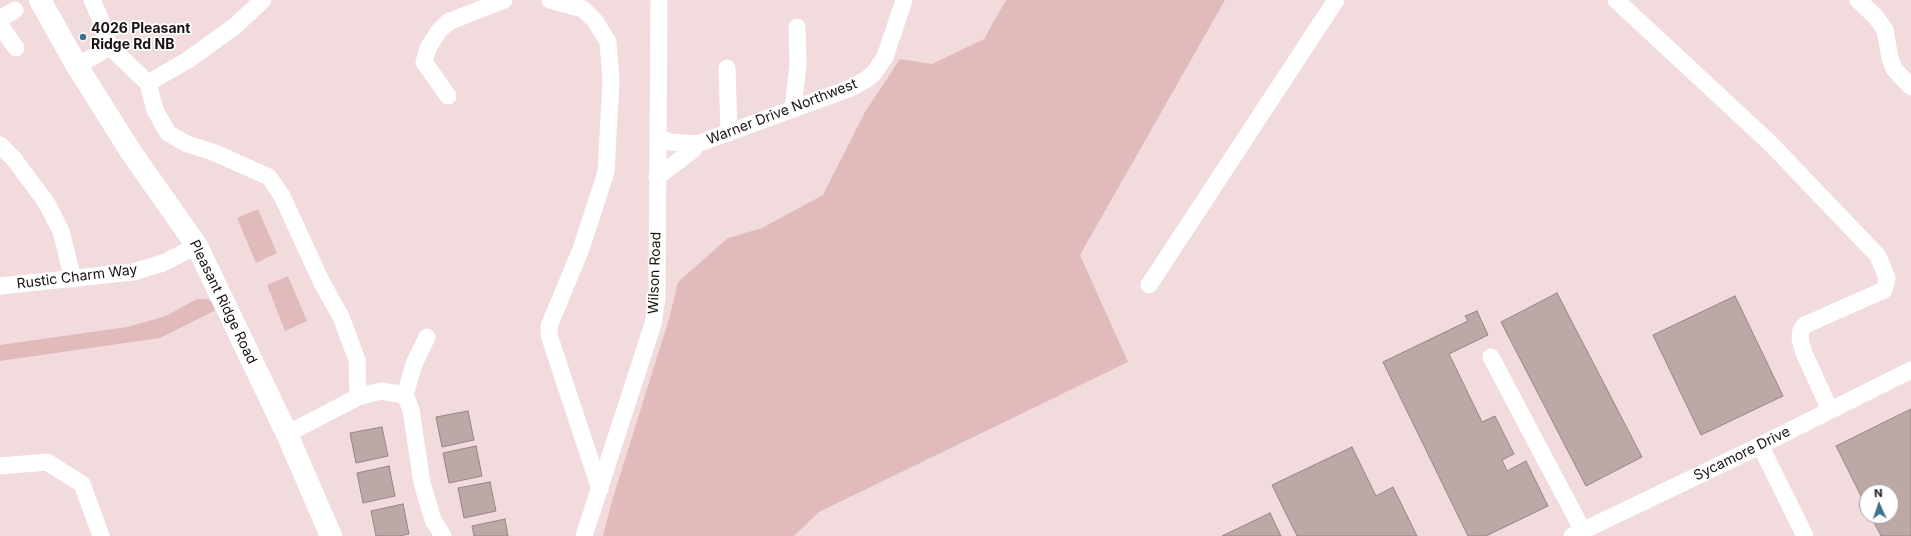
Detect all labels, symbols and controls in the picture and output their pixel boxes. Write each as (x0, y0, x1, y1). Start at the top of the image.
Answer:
place label: 4026 Pleasant Ridge Rd NB (91, 21, 190, 54)
marker: 4026 Pleasant Ridge Rd NB (78, 32, 88, 42)
street label: Warner Drive Northwest (705, 76, 859, 148)
street label: Wilson Road (645, 232, 665, 314)
street label: Pleasant Ridge Road (186, 237, 260, 367)
street label: Rustic Charm Way (16, 261, 138, 293)
street label: Sycamore Drive (1691, 423, 1793, 485)
north arrow (1859, 484, 1899, 524)
text: N (1874, 486, 1883, 500)

